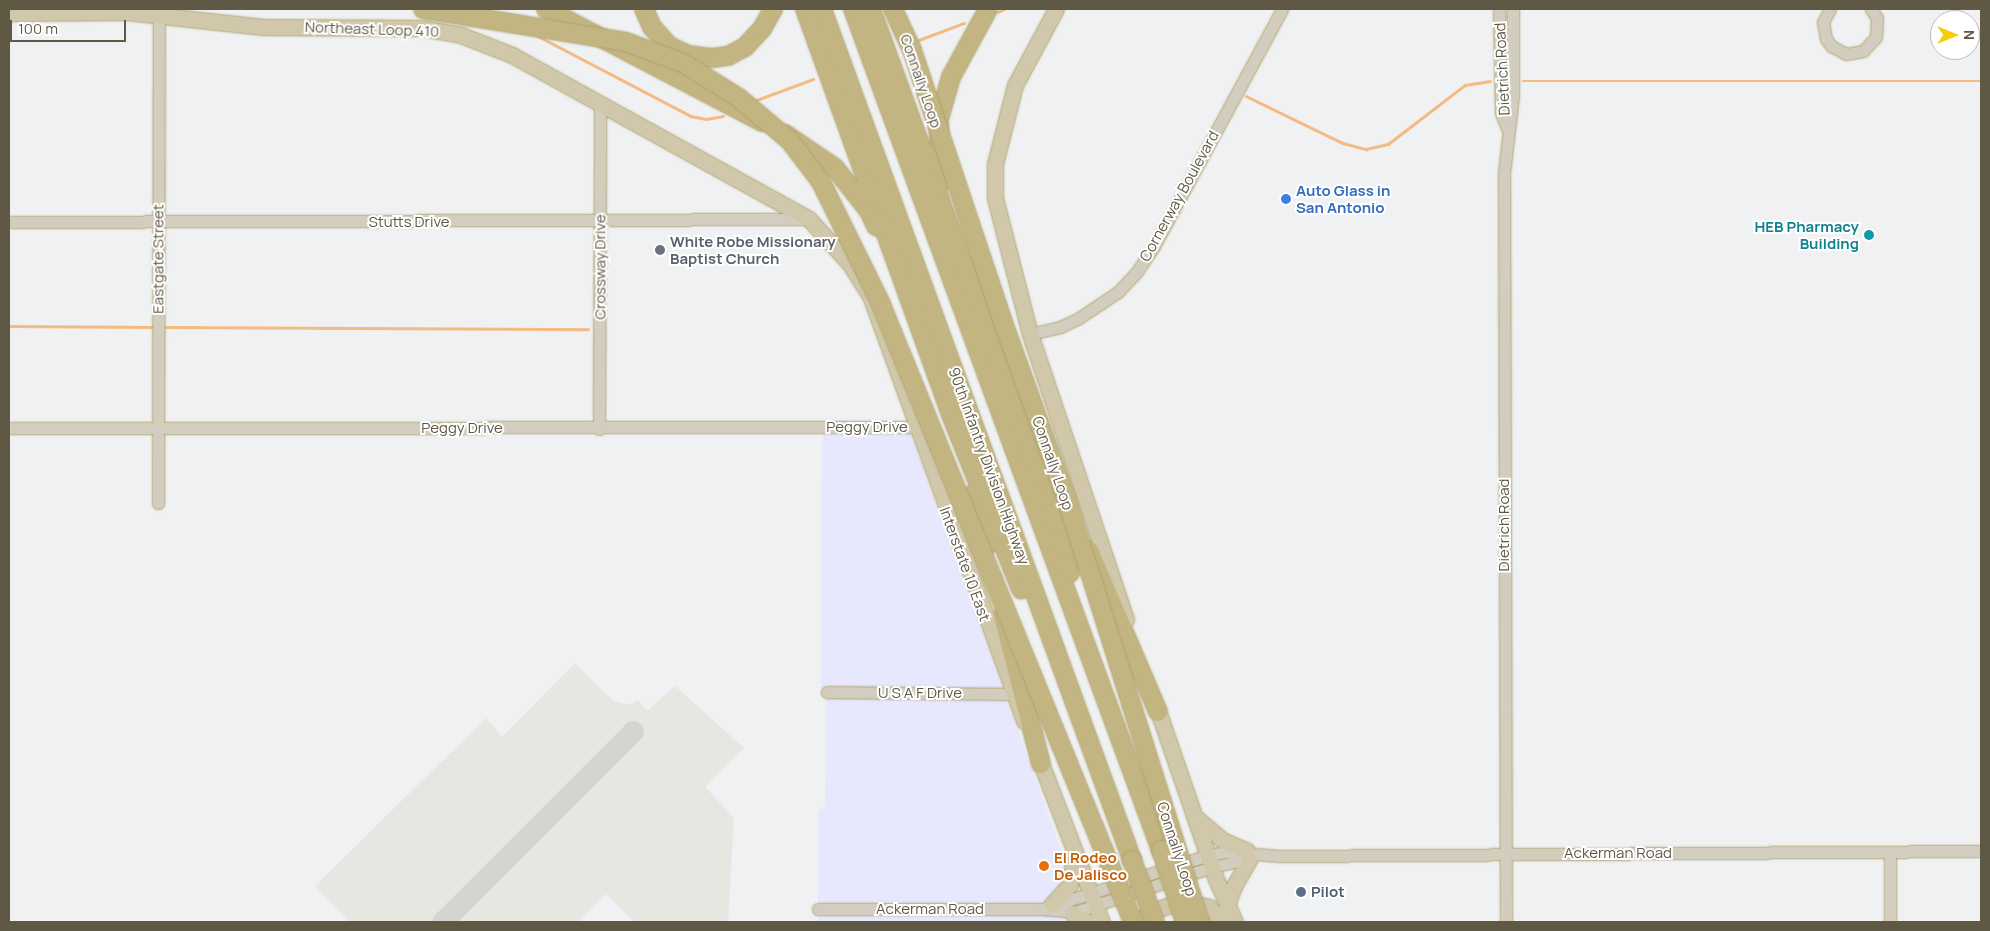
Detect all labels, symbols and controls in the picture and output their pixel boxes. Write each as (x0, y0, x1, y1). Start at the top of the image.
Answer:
scale bar (12, 10, 129, 42)
north arrow (1930, 10, 1980, 60)
text: 100 m (18, 18, 58, 39)
street label: Northeast Loop 410 (305, 18, 439, 40)
street label: Dietrich Road (1491, 22, 1513, 116)
text: N (1960, 30, 1979, 40)
street label: Connally Loop (897, 32, 945, 130)
street label: Cornerway Boulevard (1136, 128, 1222, 264)
place label: Auto Glass in San Antonio (1296, 181, 1390, 216)
marker: Auto Glass in San Antonio (1280, 193, 1292, 205)
street label: Eastgate Street (149, 204, 167, 314)
street label: Stutts Drive (368, 213, 450, 231)
street label: Crossway Drive (591, 214, 609, 320)
place label: HEB Pharmacy Building (1755, 217, 1859, 252)
marker: HEB Pharmacy Building (1863, 229, 1875, 241)
place label: White Robe Missionary Baptist Church (670, 232, 836, 267)
marker: White Robe Missionary Baptist Church (654, 244, 666, 256)
street label: 90th Infantry Division Highway (945, 365, 1033, 567)
street label: Connally Loop (1029, 414, 1077, 512)
street label: Peggy Drive (826, 418, 908, 436)
street label: Peggy Drive (421, 419, 503, 437)
street label: Dietrich Road (1495, 478, 1513, 572)
street label: Interstate 10 East (936, 504, 994, 624)
street label: U S A F Drive (878, 684, 962, 702)
street label: Connally Loop (1153, 800, 1201, 898)
street label: Ackerman Road (1564, 844, 1672, 862)
place label: El Rodeo De Jalisco (1054, 848, 1127, 883)
marker: El Rodeo De Jalisco (1038, 860, 1050, 872)
place label: Pilot (1311, 883, 1345, 901)
marker: Pilot (1295, 886, 1307, 898)
street label: Ackerman Road (876, 900, 984, 918)

